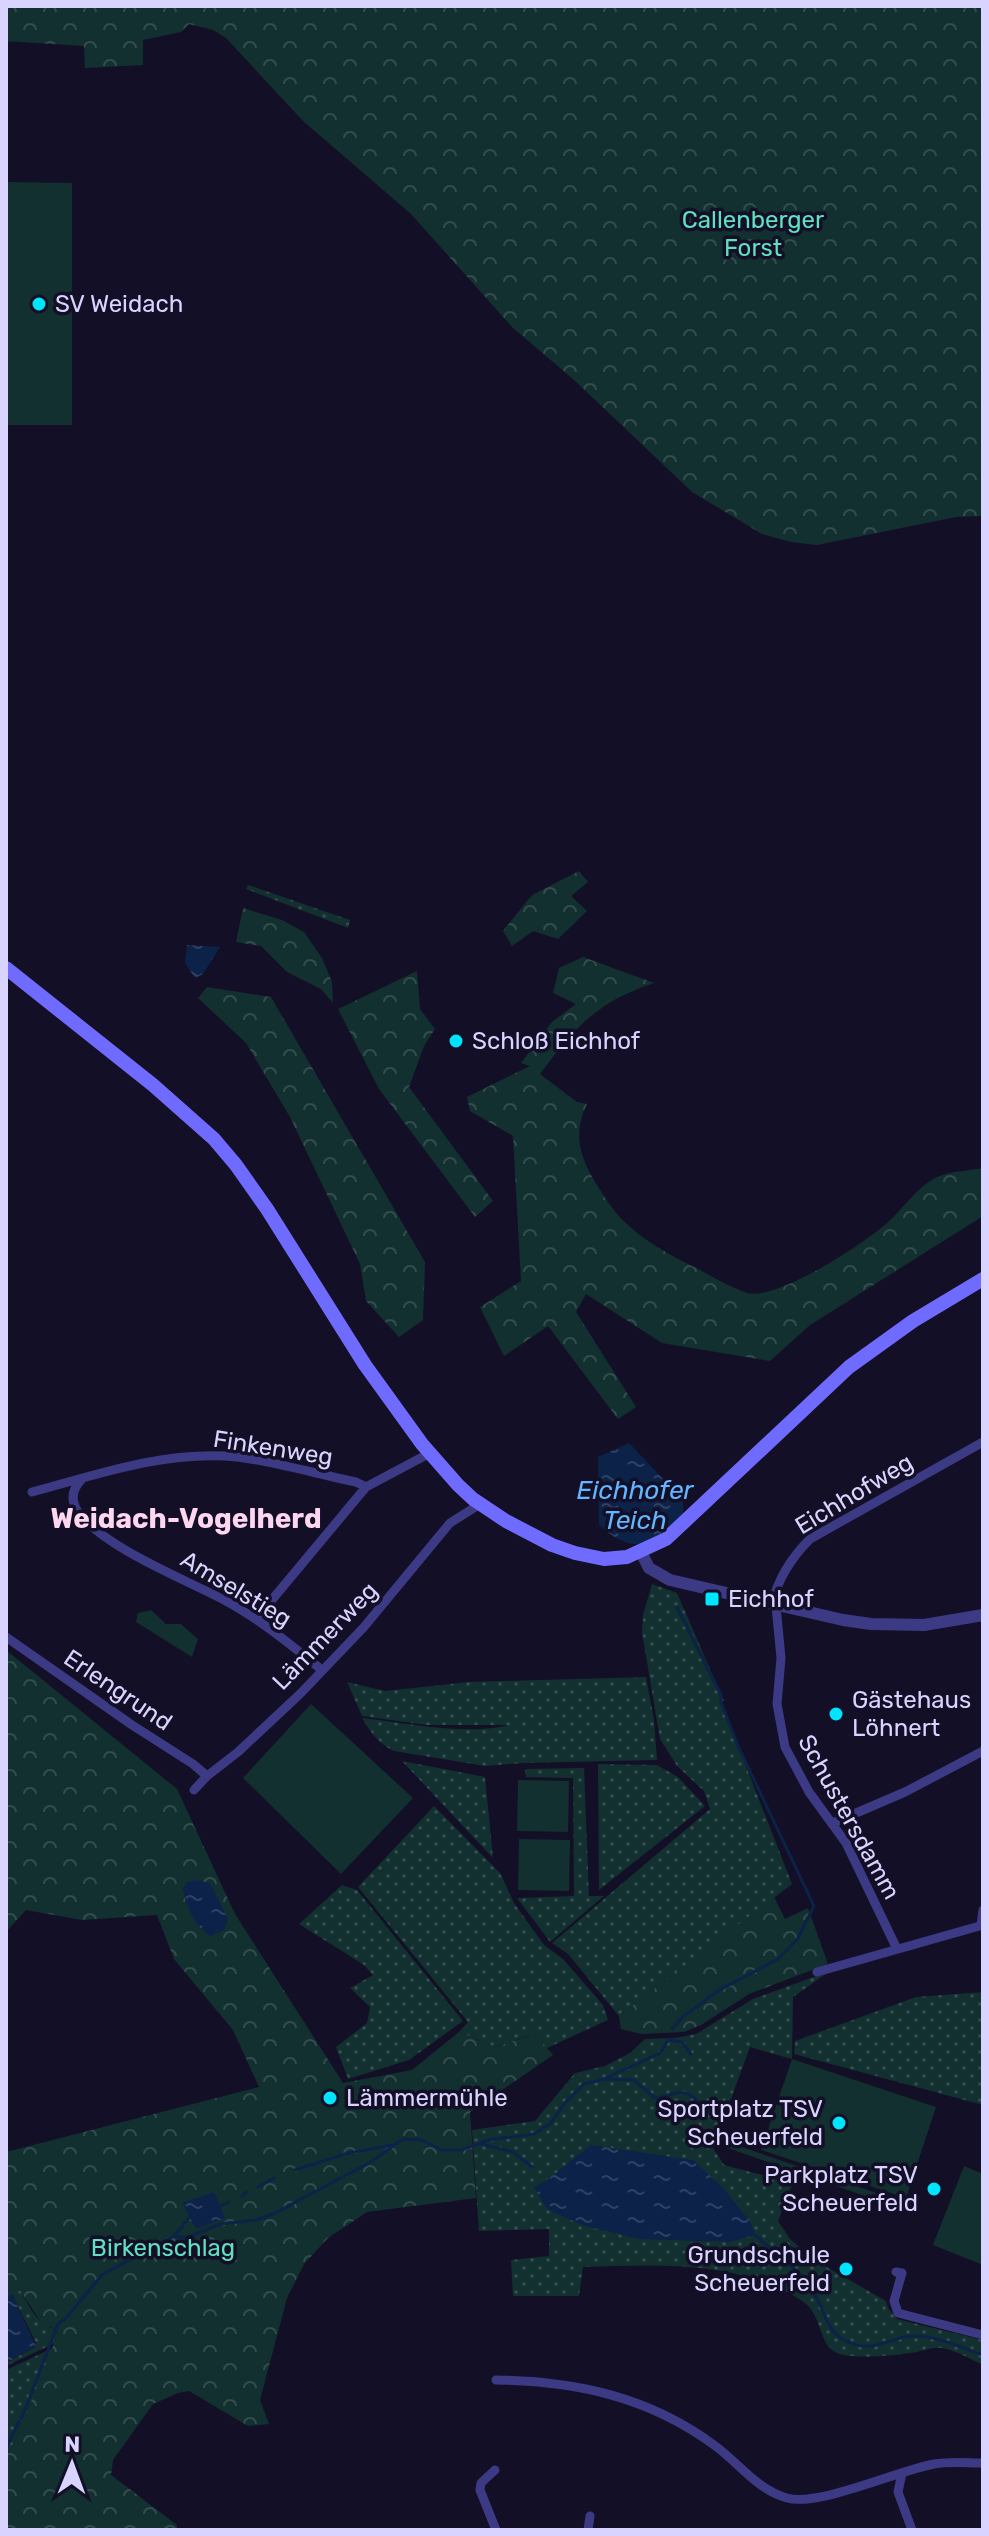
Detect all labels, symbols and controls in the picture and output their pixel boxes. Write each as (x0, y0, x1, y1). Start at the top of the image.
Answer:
park label: Callenberger Forst (682, 206, 824, 262)
place label: SV Weidach (55, 290, 183, 318)
marker: SV Weidach (30, 295, 48, 313)
place label: Schloß Eichhof (472, 1027, 641, 1055)
marker: Schloß Eichhof (447, 1032, 465, 1050)
street label: Finkenweg (211, 1425, 335, 1471)
street label: Eichhofweg (790, 1448, 918, 1540)
water label: Eichhofer Teich (577, 1475, 695, 1536)
district label: Weidach-Vogelherd (50, 1502, 322, 1535)
street label: Amselstieg (176, 1545, 296, 1633)
street label: Lämmerweg (267, 1576, 383, 1696)
place label: Eichhof (728, 1585, 814, 1613)
marker: Eichhof (703, 1590, 721, 1608)
street label: Erlengrund (59, 1644, 177, 1736)
place label: Gästehaus Löhnert (852, 1686, 971, 1742)
marker: Gästehaus Löhnert (827, 1705, 845, 1723)
street label: Schustersdamm (792, 1730, 906, 1904)
place label: Lämmermühle (346, 2084, 508, 2112)
marker: Lämmermühle (321, 2089, 339, 2107)
place label: Sportplatz TSV Scheuerfeld (657, 2095, 823, 2151)
marker: Sportplatz TSV Scheuerfeld (830, 2114, 848, 2132)
place label: Parkplatz TSV Scheuerfeld (764, 2161, 918, 2217)
marker: Parkplatz TSV Scheuerfeld (925, 2180, 943, 2198)
park label: Birkenschlag (91, 2234, 235, 2262)
place label: Grundschule Scheuerfeld (687, 2241, 830, 2297)
marker: Grundschule Scheuerfeld (837, 2260, 855, 2278)
north arrow (32, 2424, 112, 2504)
text: N (64, 2431, 80, 2458)

